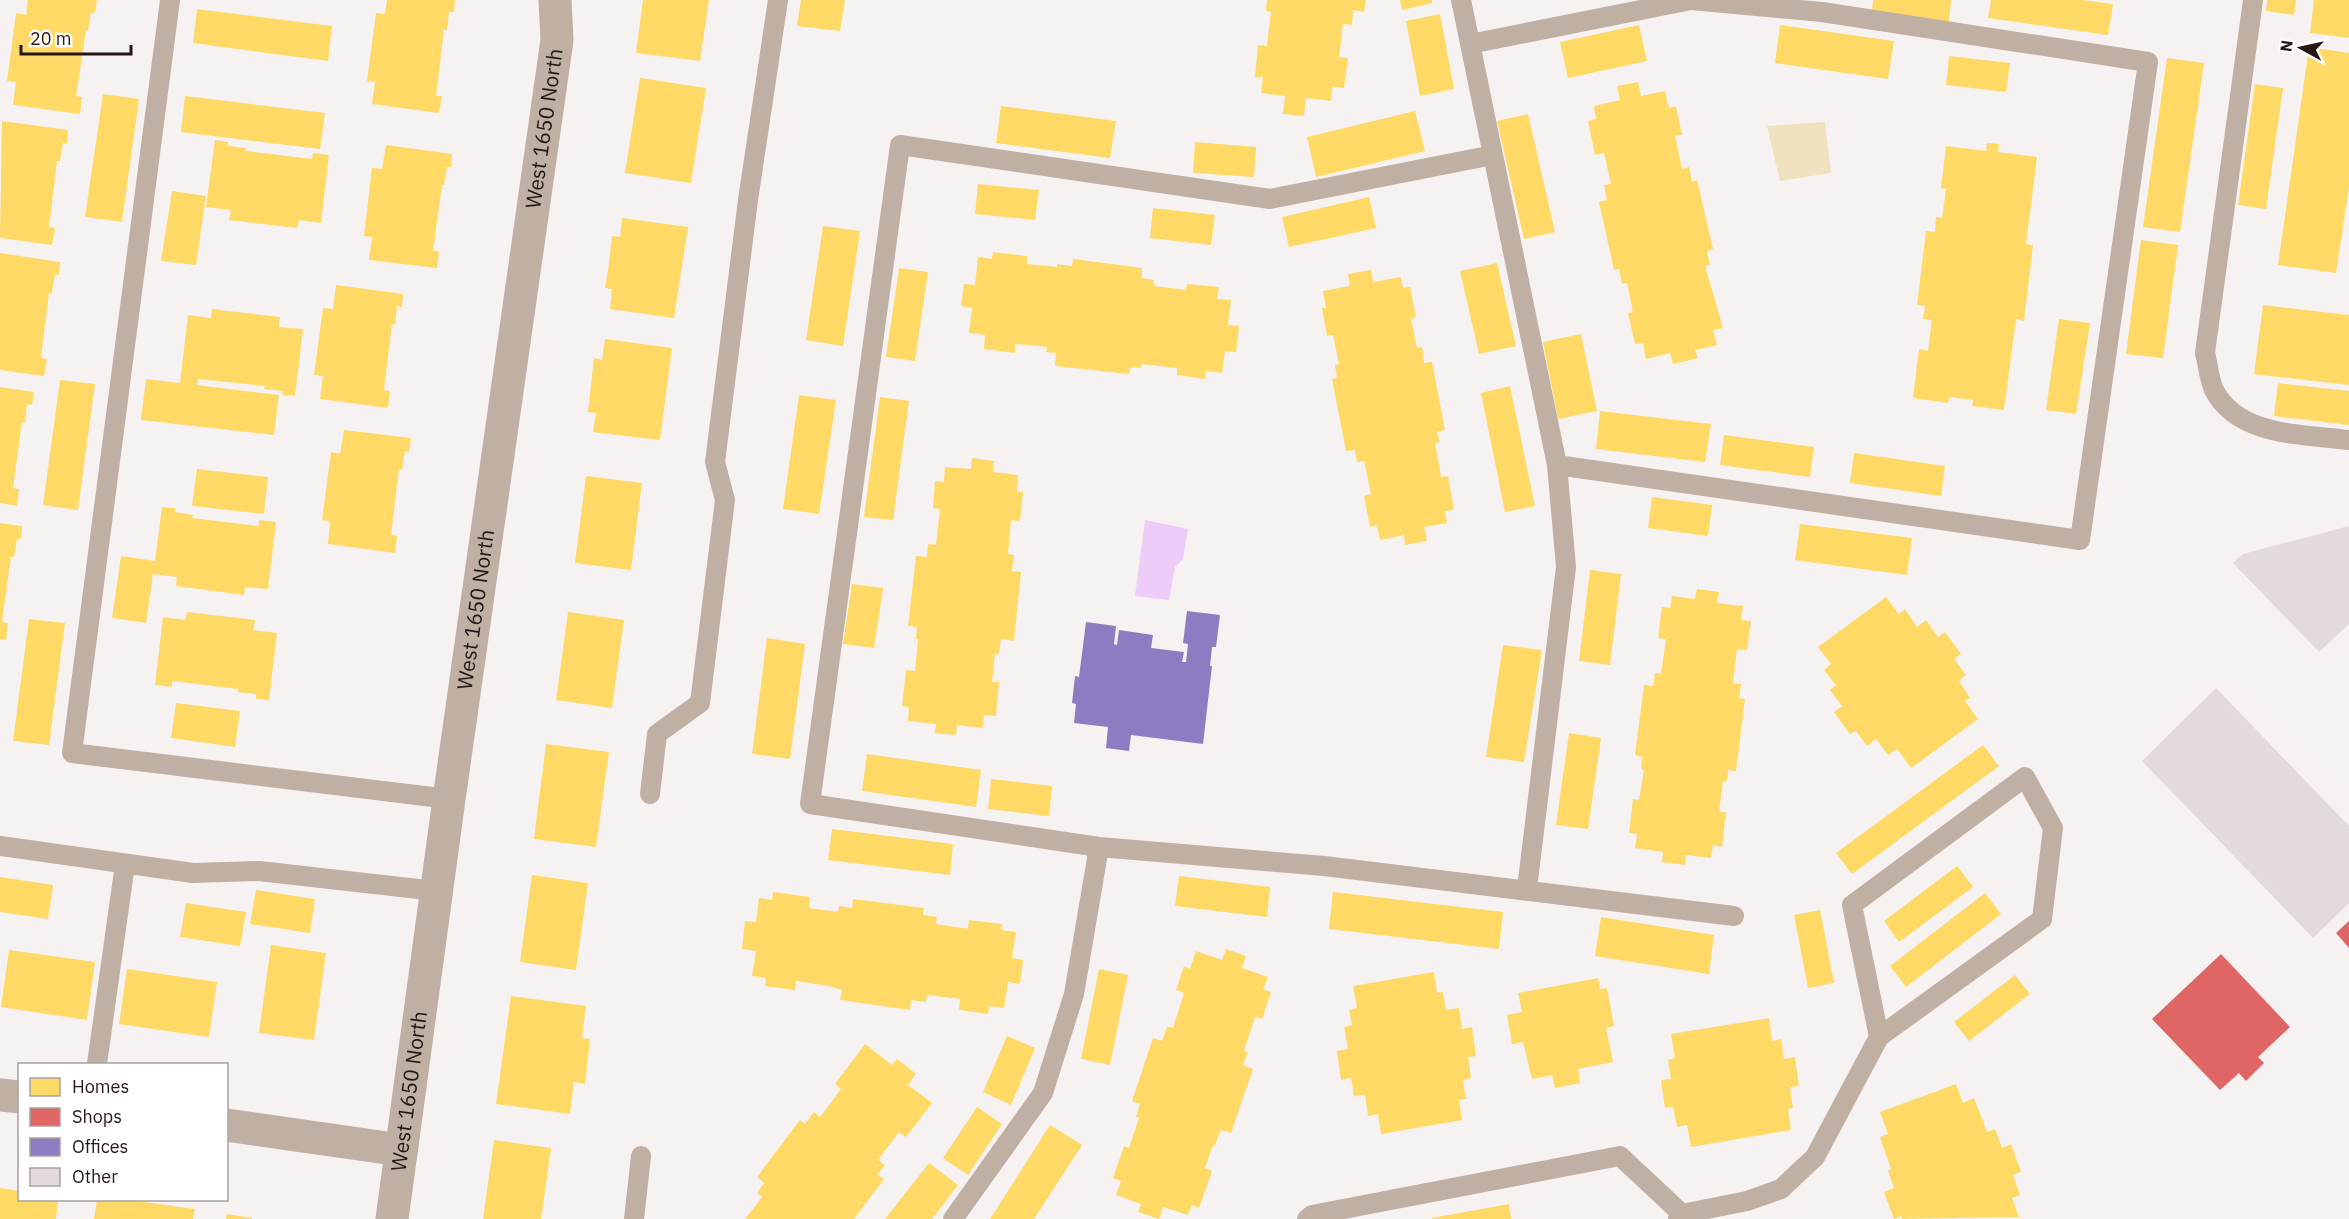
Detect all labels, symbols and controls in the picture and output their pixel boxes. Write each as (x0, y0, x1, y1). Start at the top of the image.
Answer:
scale bar (21, 18, 130, 56)
north arrow (2271, 18, 2331, 78)
text: 20 m (30, 27, 72, 50)
text: N (2275, 39, 2297, 53)
street label: West 1650 North (518, 47, 569, 210)
street label: West 1650 North (450, 528, 500, 692)
street label: West 1650 North (384, 1009, 433, 1173)
legend (18, 1063, 228, 1201)
text: Homes (72, 1075, 129, 1098)
text: Shops (72, 1105, 122, 1128)
text: Offices (72, 1135, 128, 1158)
text: Other (72, 1165, 118, 1188)

